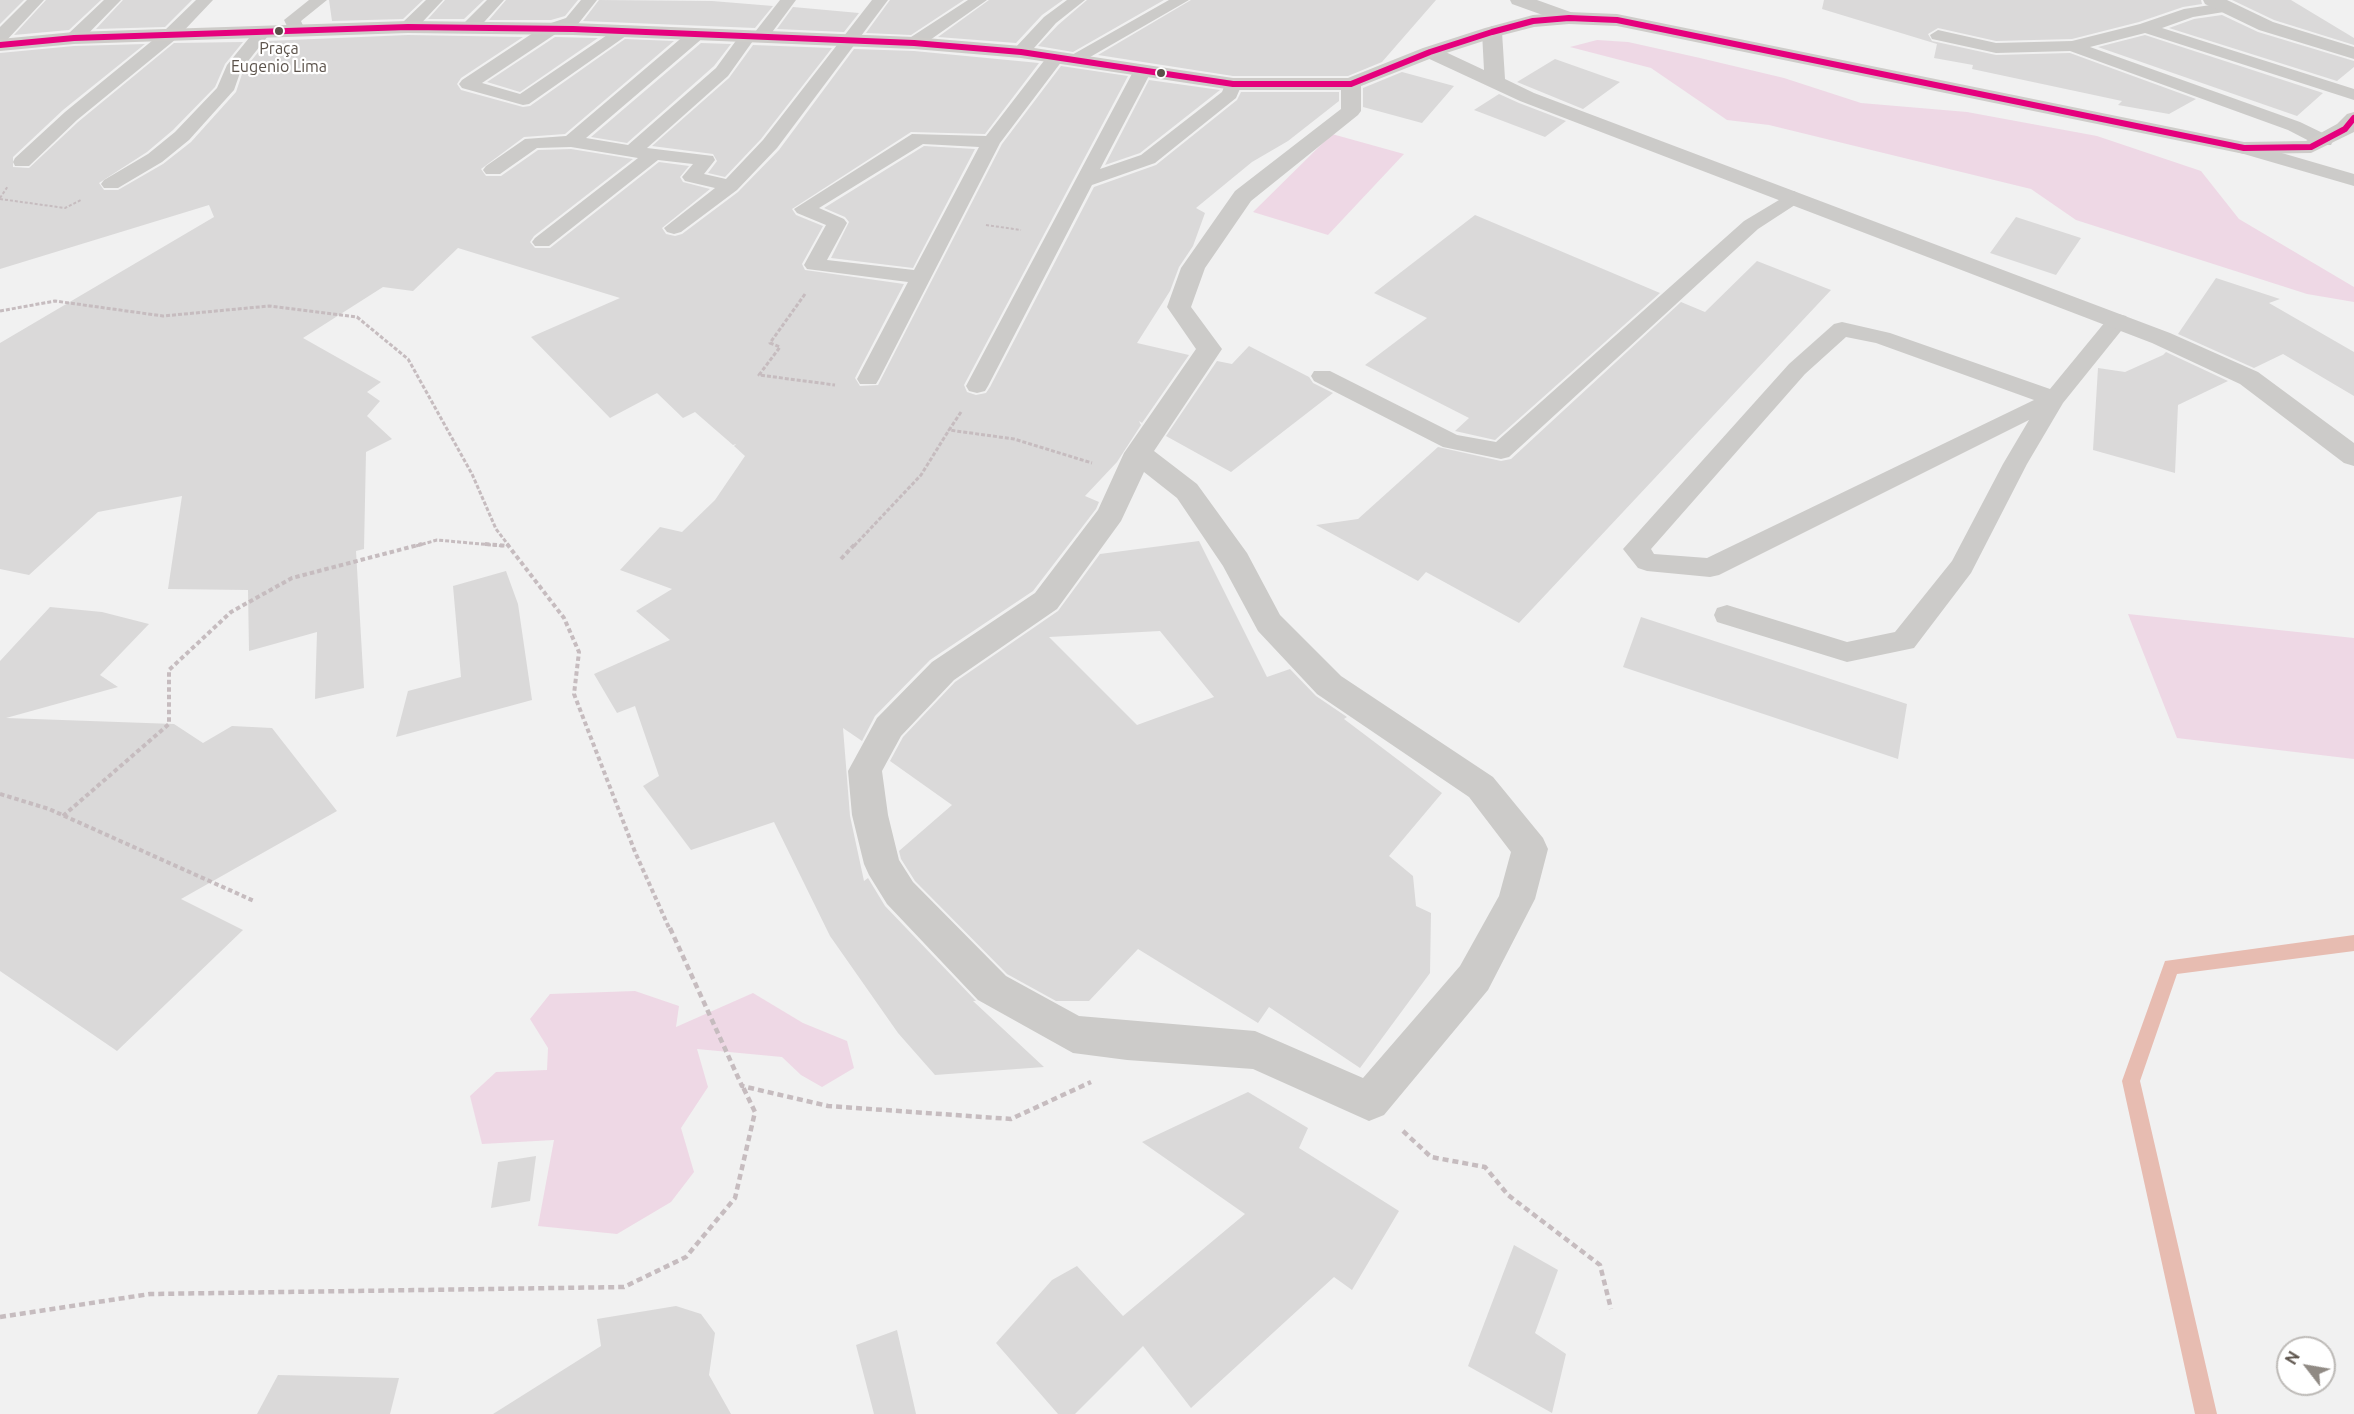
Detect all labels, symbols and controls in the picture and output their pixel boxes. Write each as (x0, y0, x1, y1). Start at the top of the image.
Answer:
marker: Praça Eugenio Lima (273, 25, 285, 37)
place label: Praça Eugenio Lima (231, 39, 327, 77)
unlabelled marker (1155, 67, 1167, 79)
north arrow (2276, 1336, 2336, 1396)
text: N (2281, 1348, 2303, 1368)

